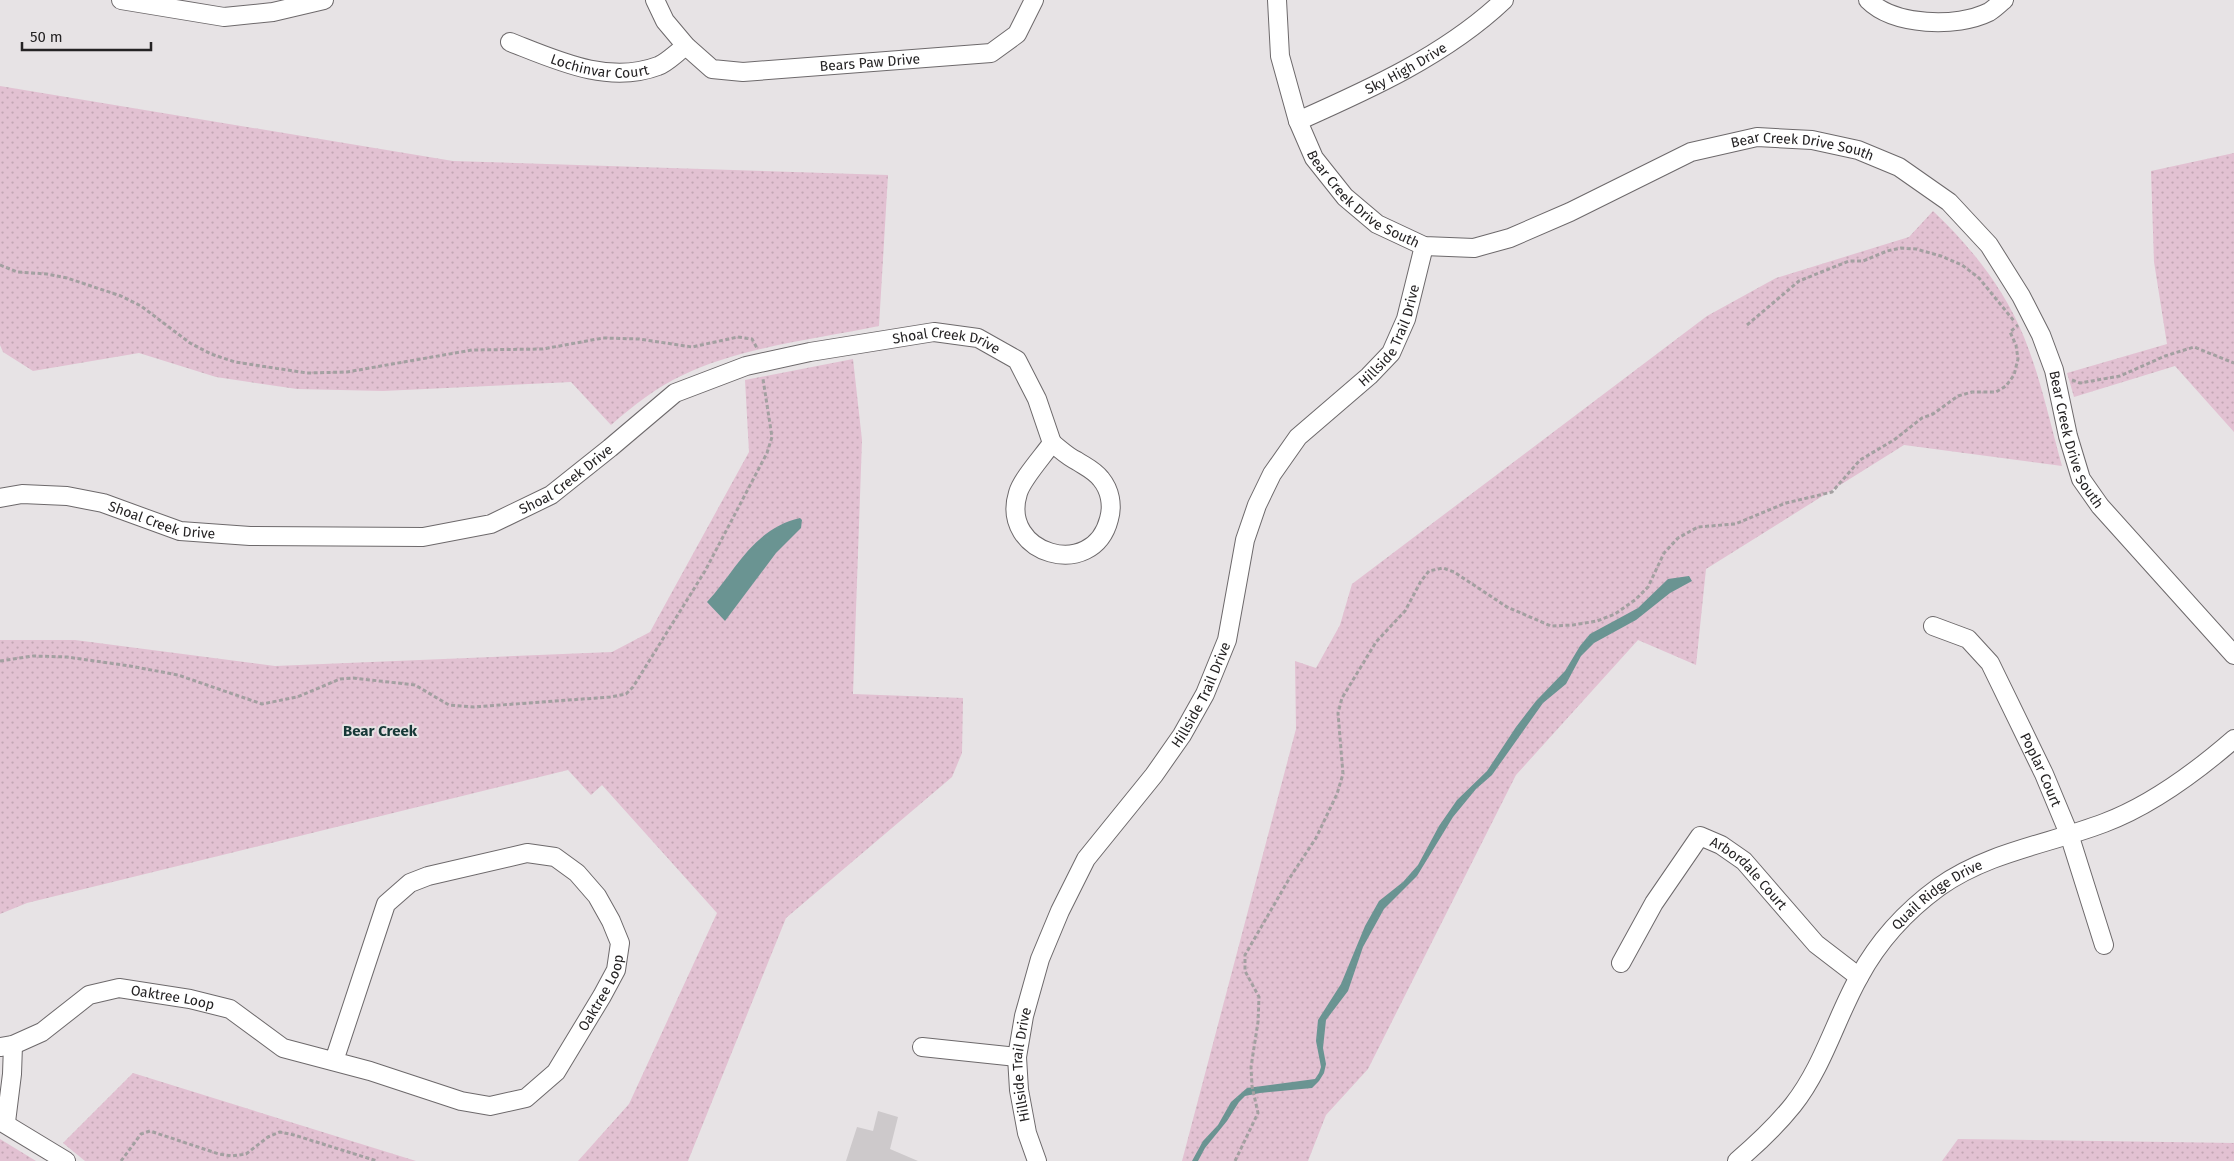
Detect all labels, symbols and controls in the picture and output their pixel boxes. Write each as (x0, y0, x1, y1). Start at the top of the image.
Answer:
scale bar (22, 20, 151, 52)
text: 50 m (30, 28, 63, 46)
street label: Sky High Drive (1362, 39, 1450, 98)
street label: Lochinvar Court (548, 50, 651, 81)
street label: Bears Paw Drive (819, 50, 921, 75)
street label: Bear Creek Drive South (1729, 128, 1877, 164)
street label: Bear Creek Drive South (1303, 148, 1422, 251)
street label: Hillside Trail Drive (1355, 283, 1423, 390)
street label: Shoal Creek Drive (891, 323, 1003, 357)
street label: Bear Creek Drive South (2046, 369, 2107, 511)
street label: Shoal Creek Drive (516, 441, 616, 518)
street label: Shoal Creek Drive (106, 497, 216, 542)
street label: Hillside Trail Drive (1167, 639, 1234, 751)
district label: Bear Creek (343, 722, 418, 740)
street label: Poplar Court (2017, 730, 2065, 810)
street label: Arbordale Court (1708, 833, 1791, 914)
street label: Quail Ridge Drive (1888, 856, 1985, 933)
street label: Oaktree Loop (574, 953, 627, 1034)
street label: Oaktree Loop (130, 981, 216, 1013)
street label: Hillside Trail Drive (1008, 1005, 1035, 1123)

